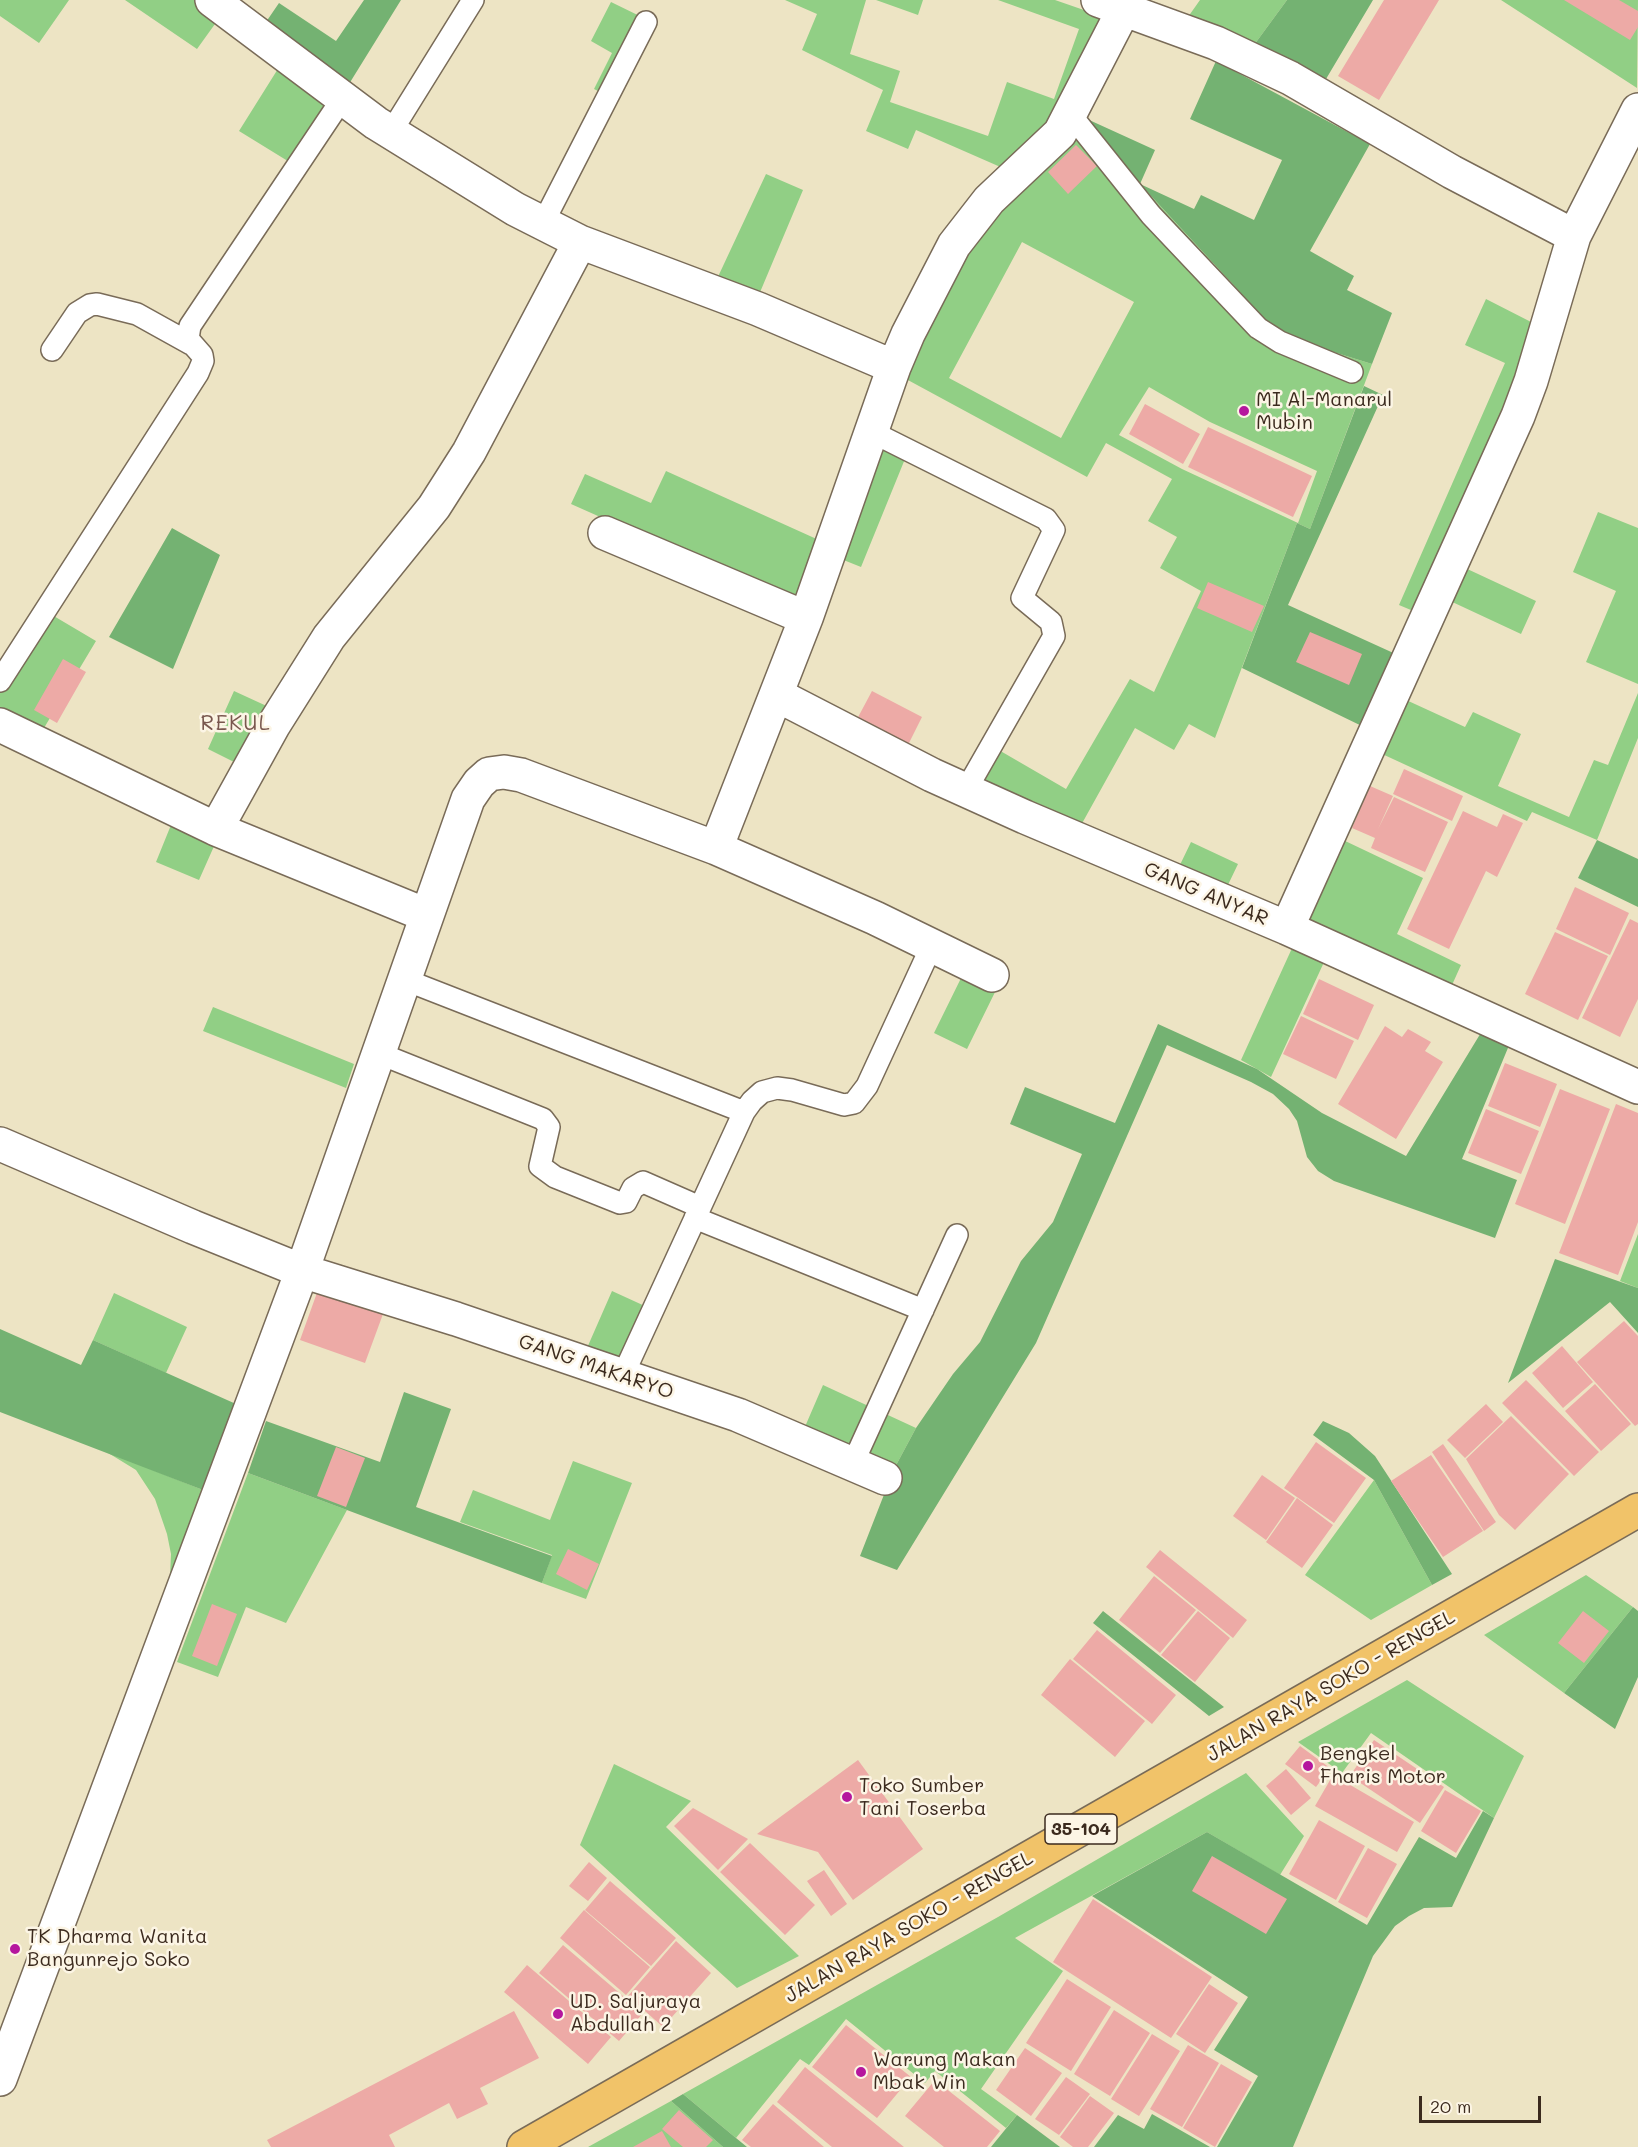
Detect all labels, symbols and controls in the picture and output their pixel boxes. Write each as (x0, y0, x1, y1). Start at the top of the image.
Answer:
place label: MI Al-Manarul Mubin (1256, 388, 1392, 435)
marker: MI Al-Manarul Mubin (1237, 404, 1251, 418)
district label: REKUL (201, 711, 271, 737)
street label: GANG ANYAR (1140, 857, 1272, 931)
street label: GANG MAKARYO (515, 1329, 677, 1405)
street label: JALAN RAYA SOKO - RENGEL (1203, 1605, 1459, 1767)
place label: Bengkel Fharis Motor (1320, 1742, 1446, 1789)
marker: Bengkel Fharis Motor (1301, 1759, 1315, 1773)
place label: Toko Sumber Tani Toserba (859, 1774, 987, 1821)
marker: Toko Sumber Tani Toserba (840, 1790, 854, 1804)
road number: 35-104 (1045, 1814, 1117, 1844)
street label: JALAN RAYA SOKO - RENGEL (781, 1846, 1037, 2008)
place label: TK Dharma Wanita Bangunrejo Soko (27, 1925, 207, 1972)
marker: TK Dharma Wanita Bangunrejo Soko (8, 1942, 22, 1956)
place label: UD. Saljuraya Abdullah 2 (570, 1990, 701, 2037)
marker: UD. Saljuraya Abdullah 2 (551, 2007, 565, 2021)
place label: Warung Makan Mbak Win (873, 2048, 1016, 2095)
marker: Warung Makan Mbak Win (854, 2065, 868, 2079)
scale bar (1422, 2084, 1544, 2122)
text: 20 m (1430, 2094, 1471, 2118)

